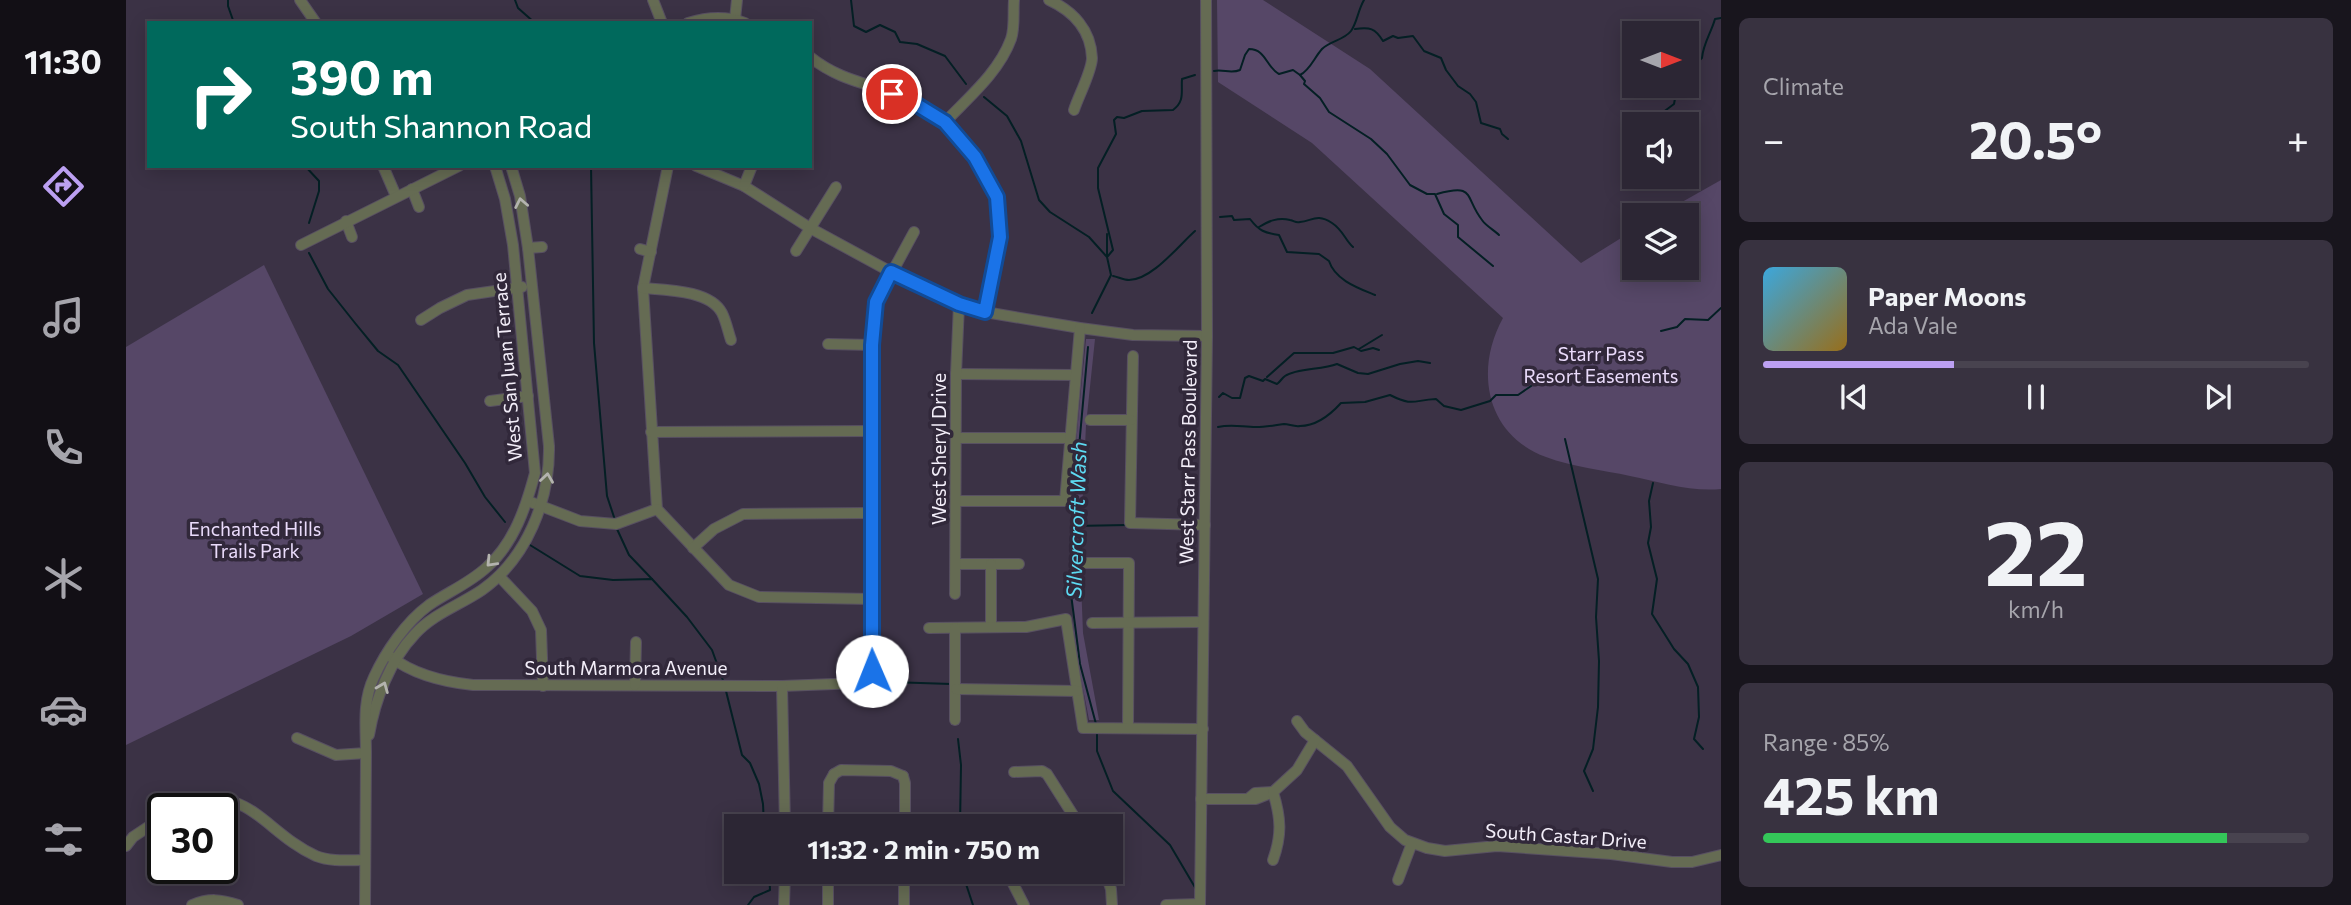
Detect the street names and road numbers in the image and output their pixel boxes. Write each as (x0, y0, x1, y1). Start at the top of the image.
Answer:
street label: West San Juan Terrace (487, 272, 526, 462)
street label: West Starr Pass Boulevard (1174, 339, 1201, 565)
street label: West Sheryl Drive (927, 373, 950, 525)
street label: South Marmora Avenue (524, 656, 728, 679)
street label: South Castar Drive (1485, 818, 1648, 853)

